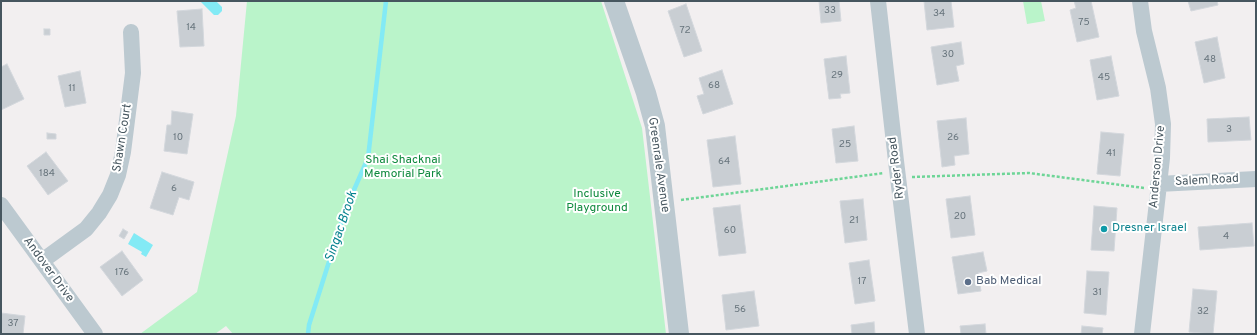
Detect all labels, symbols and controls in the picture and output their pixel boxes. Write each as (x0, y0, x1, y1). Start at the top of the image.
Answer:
house number: 33 (824, 5, 836, 17)
house number: 34 (933, 8, 945, 20)
house number: 75 (1078, 17, 1090, 29)
house number: 14 (186, 22, 196, 34)
house number: 72 (679, 25, 691, 37)
house number: 30 (942, 49, 954, 61)
house number: 48 (1204, 54, 1216, 66)
house number: 29 (831, 70, 843, 82)
house number: 45 (1098, 72, 1110, 84)
house number: 68 (708, 80, 720, 92)
house number: 11 (68, 83, 76, 95)
street label: Shawn Court (110, 103, 136, 173)
street label: Greenrale Avenue (644, 116, 672, 214)
house number: 3 (1226, 124, 1232, 136)
street label: Anderson Drive (1147, 125, 1169, 209)
house number: 10 (173, 132, 183, 144)
house number: 26 (947, 132, 959, 144)
street label: Ryder Road (886, 136, 908, 200)
house number: 25 (839, 139, 851, 151)
house number: 41 (1106, 148, 1116, 160)
park label: Shai Shacknai Memorial Park (364, 154, 442, 182)
house number: 64 (718, 156, 730, 168)
house number: 184 (39, 168, 55, 180)
street label: Salem Road (1175, 172, 1239, 190)
house number: 6 (171, 183, 177, 195)
park label: Inclusive Playground (566, 188, 628, 216)
water label: Singac Brook (323, 189, 361, 265)
house number: 20 (954, 211, 966, 223)
house number: 21 (849, 215, 859, 227)
place label: Dresner Israel (1112, 222, 1187, 236)
marker: Dresner Israel (1099, 224, 1109, 234)
house number: 60 (724, 225, 736, 237)
house number: 4 (1223, 231, 1229, 243)
street label: Andover Drive (20, 235, 76, 305)
house number: 176 (115, 267, 129, 279)
place label: Bab Medical (976, 275, 1041, 289)
house number: 17 (858, 276, 866, 288)
marker: Bab Medical (963, 277, 973, 287)
house number: 31 (1092, 287, 1102, 299)
house number: 56 (734, 304, 746, 316)
house number: 32 (1197, 306, 1209, 318)
house number: 37 (7, 318, 19, 330)

